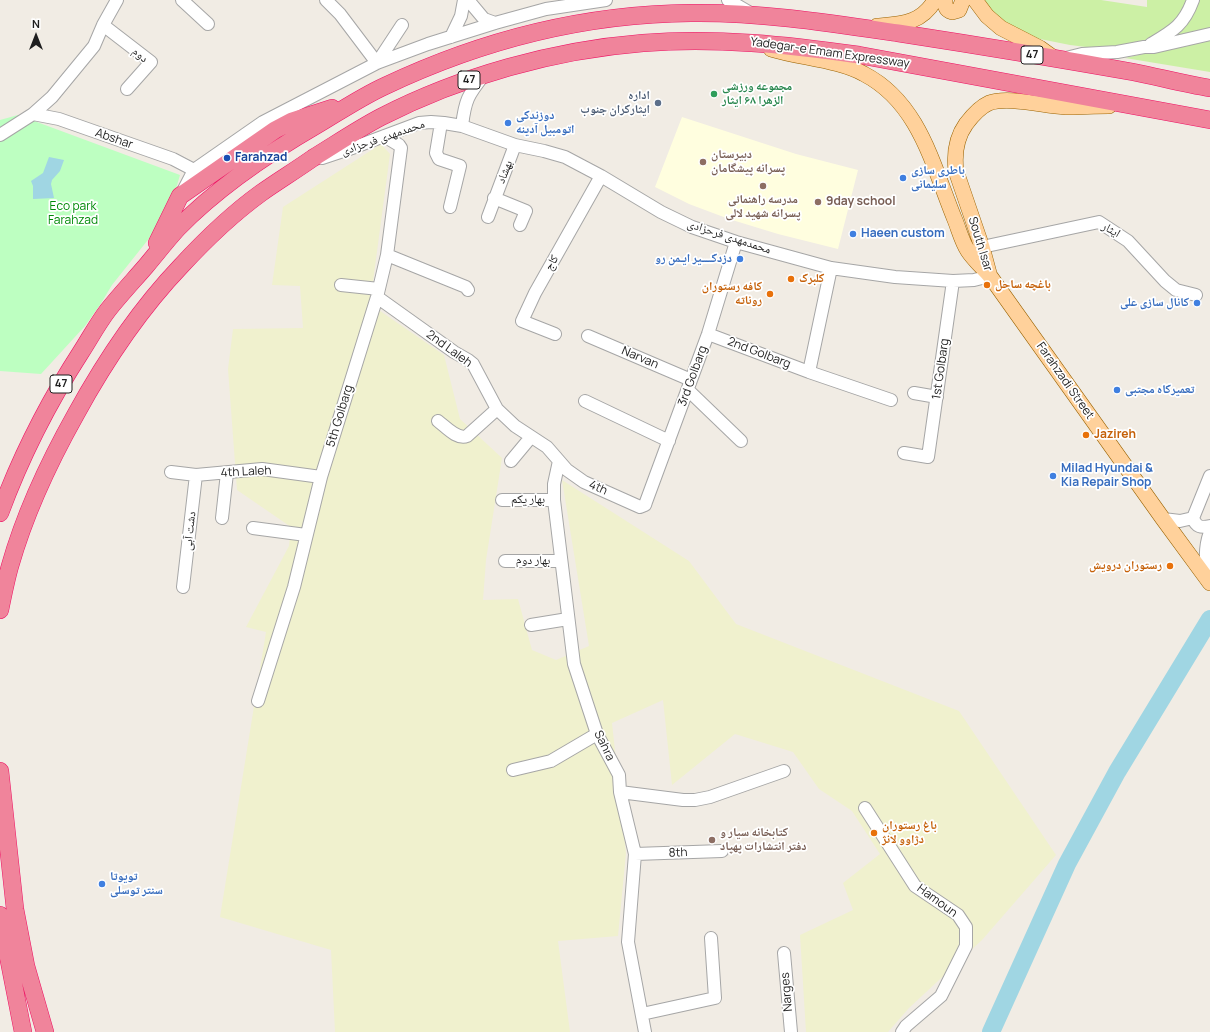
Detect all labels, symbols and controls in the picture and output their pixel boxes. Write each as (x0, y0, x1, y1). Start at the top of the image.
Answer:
north arrow (16, 16, 56, 56)
text: N (32, 16, 40, 31)
street label: Yadegar-e Emam Expressway (749, 35, 911, 71)
street label: دوم (129, 44, 151, 66)
road number: 47 (1021, 46, 1043, 64)
road number: 47 (458, 71, 480, 89)
place label: مجموعه ورزشی الزهرا ۶۸ ایثار (722, 80, 792, 108)
place label: اداره ایثارگران جنوب (580, 89, 650, 117)
marker: مجموعه ورزشی الزهرا ۶۸ ایثار (709, 89, 719, 99)
marker: اداره ایثارگران جنوب (653, 98, 663, 108)
place label: دوزندگی اتومبیل آدینه (516, 109, 575, 137)
street label: محمدمهدی فرحزادی (339, 117, 427, 159)
marker: دوزندگی اتومبیل آدینه (503, 118, 513, 128)
street label: Abshar (93, 126, 135, 152)
place label: دبیرستان پسرانه پیشگامان (711, 148, 785, 176)
place label: Farahzad (235, 151, 287, 165)
marker: Farahzad (222, 153, 232, 163)
marker: دبیرستان پسرانه پیشگامان (698, 157, 708, 167)
street label: بهشاد (494, 158, 516, 186)
place label: باطری سازی سلیمانی (911, 164, 965, 192)
marker: باطری سازی سلیمانی (898, 173, 908, 183)
marker: مدرسه راهنمائی پسرانه شهید لالی (758, 181, 768, 191)
place label: مدرسه راهنمائی پسرانه شهید لالی (725, 193, 801, 221)
place label: 9day school (826, 195, 896, 209)
marker: 9day school (813, 197, 823, 207)
park label: Eco park Farahzad (48, 200, 98, 228)
street label: South Isar (965, 215, 995, 273)
street label: محمدمهدی فرحزادی (685, 217, 773, 257)
street label: ایثار (1099, 219, 1123, 241)
place label: Haeen custom (861, 227, 945, 241)
marker: Haeen custom (848, 229, 858, 239)
place label: دزدگــــیر ایـمن رو (655, 252, 732, 266)
street label: کاج (542, 253, 562, 273)
marker: دزدگــــیر ایـمن رو (735, 254, 745, 264)
place label: گلبرگ (799, 272, 824, 286)
marker: گلبرگ (786, 274, 796, 284)
place label: باغچه ساحل (995, 278, 1051, 292)
place label: کافه رستوران روناته (702, 280, 762, 308)
marker: باغچه ساحل (982, 280, 992, 290)
marker: کافه رستوران روناته (765, 289, 775, 299)
place label: کانال سازی علی (1120, 296, 1189, 310)
marker: کانال سازی علی (1192, 298, 1202, 308)
street label: 2nd Laleh (423, 328, 475, 370)
street label: 2nd Golbarg (725, 334, 793, 372)
street label: 1st Golbarg (930, 338, 952, 400)
street label: Farahzadi Street (1033, 340, 1097, 422)
street label: Narvan (619, 344, 661, 372)
street label: 3rd Golbarg (675, 344, 711, 408)
road number: 47 (50, 375, 72, 393)
street label: 5th Golbarg (324, 383, 356, 449)
place label: تعمیرگاه مجتبی (1125, 383, 1194, 397)
marker: تعمیرگاه مجتبی (1112, 385, 1122, 395)
place label: Jazireh (1094, 428, 1136, 442)
marker: Jazireh (1081, 430, 1091, 440)
place label: Milad Hyundai & Kia Repair Shop (1061, 462, 1153, 490)
street label: 4th Laleh (220, 463, 272, 481)
marker: Milad Hyundai & Kia Repair Shop (1048, 471, 1058, 481)
street label: 4th (586, 478, 610, 498)
street label: بهار یکم (511, 493, 545, 507)
street label: دشت آبی (181, 511, 199, 551)
street label: بهار دوم (516, 554, 550, 568)
place label: رستوران درویش (1089, 559, 1162, 573)
marker: رستوران درویش (1165, 561, 1175, 571)
street label: Sahra (591, 728, 617, 764)
place label: باغ رستوران دژاوو لانژ (882, 819, 937, 847)
place label: کتابخانه سیار و دفتر انتشارات پهپاد (720, 826, 807, 854)
marker: باغ رستوران دژاوو لانژ (869, 828, 879, 838)
marker: کتابخانه سیار و دفتر انتشارات پهپاد (707, 835, 717, 845)
street label: 8th (668, 845, 688, 861)
place label: تویوتا سنتر توسلی (110, 870, 163, 898)
marker: تویوتا سنتر توسلی (97, 879, 107, 889)
street label: Hamoun (914, 882, 960, 920)
street label: Narges (778, 972, 796, 1012)

